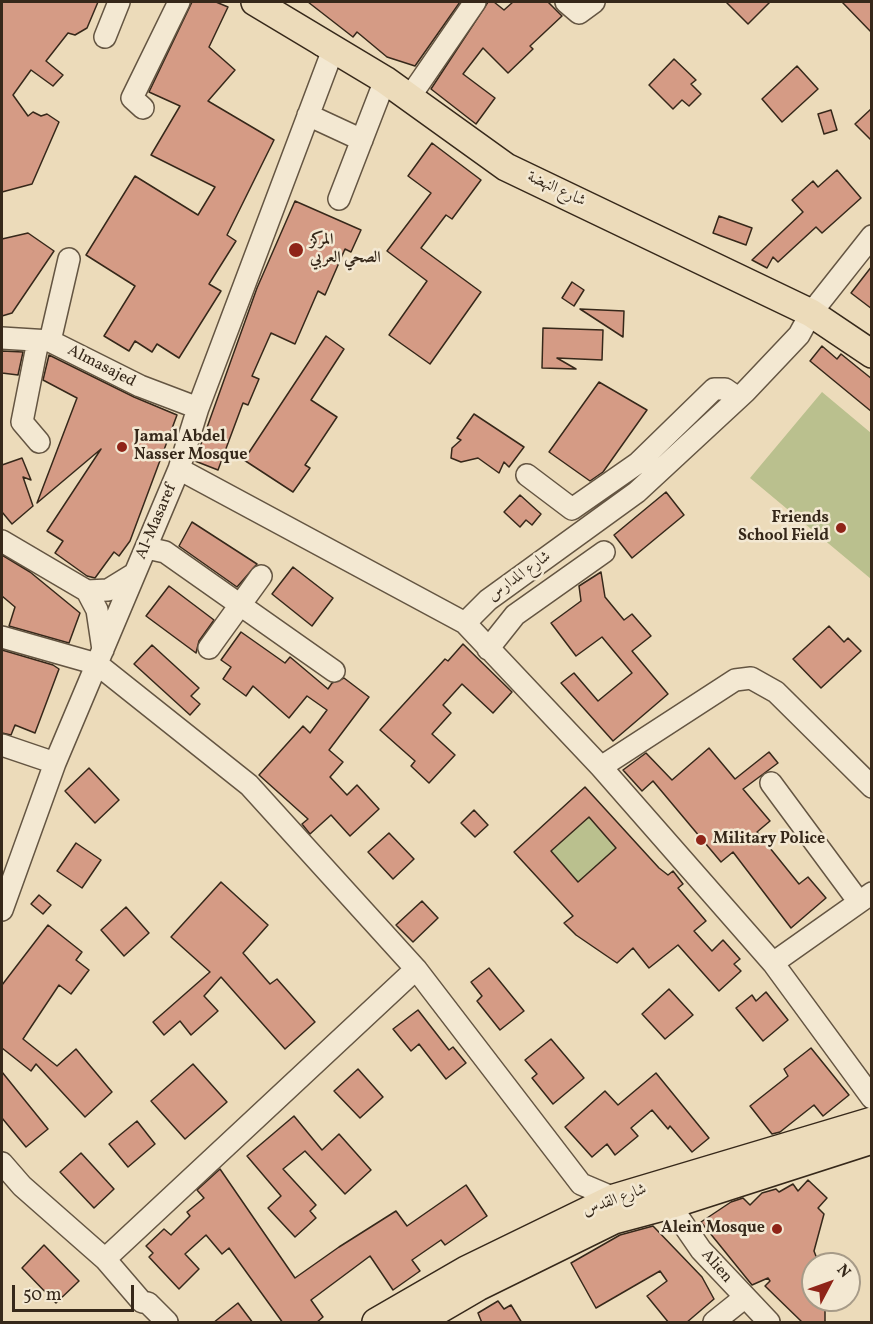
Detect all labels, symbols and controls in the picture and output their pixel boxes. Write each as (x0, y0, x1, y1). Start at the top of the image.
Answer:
street label: شارع النهضة (524, 168, 588, 212)
place label: المركز الصحي العربي (310, 231, 381, 269)
marker: المركز الصحي العربي (287, 241, 305, 259)
street label: Almasajed (64, 342, 138, 392)
place label: Jamal Abdel Nasser Mosque (134, 428, 247, 466)
marker: Jamal Abdel Nasser Mosque (115, 440, 129, 454)
street label: Al-Masaref (133, 481, 181, 563)
place label: Friends School Field (738, 509, 829, 547)
marker: Friends School Field (834, 521, 848, 535)
street label: شارع المدارس (485, 548, 555, 606)
place label: Military Police (713, 830, 825, 850)
marker: Military Police (694, 833, 708, 847)
street label: شارع القدس (580, 1181, 650, 1221)
place label: Alein Mosque (661, 1219, 765, 1239)
marker: Alein Mosque (770, 1222, 784, 1236)
street label: Alien (696, 1246, 736, 1288)
north arrow (801, 1252, 861, 1312)
text: N (831, 1260, 855, 1283)
scale bar (15, 1273, 136, 1311)
text: 50 m (23, 1283, 62, 1308)

